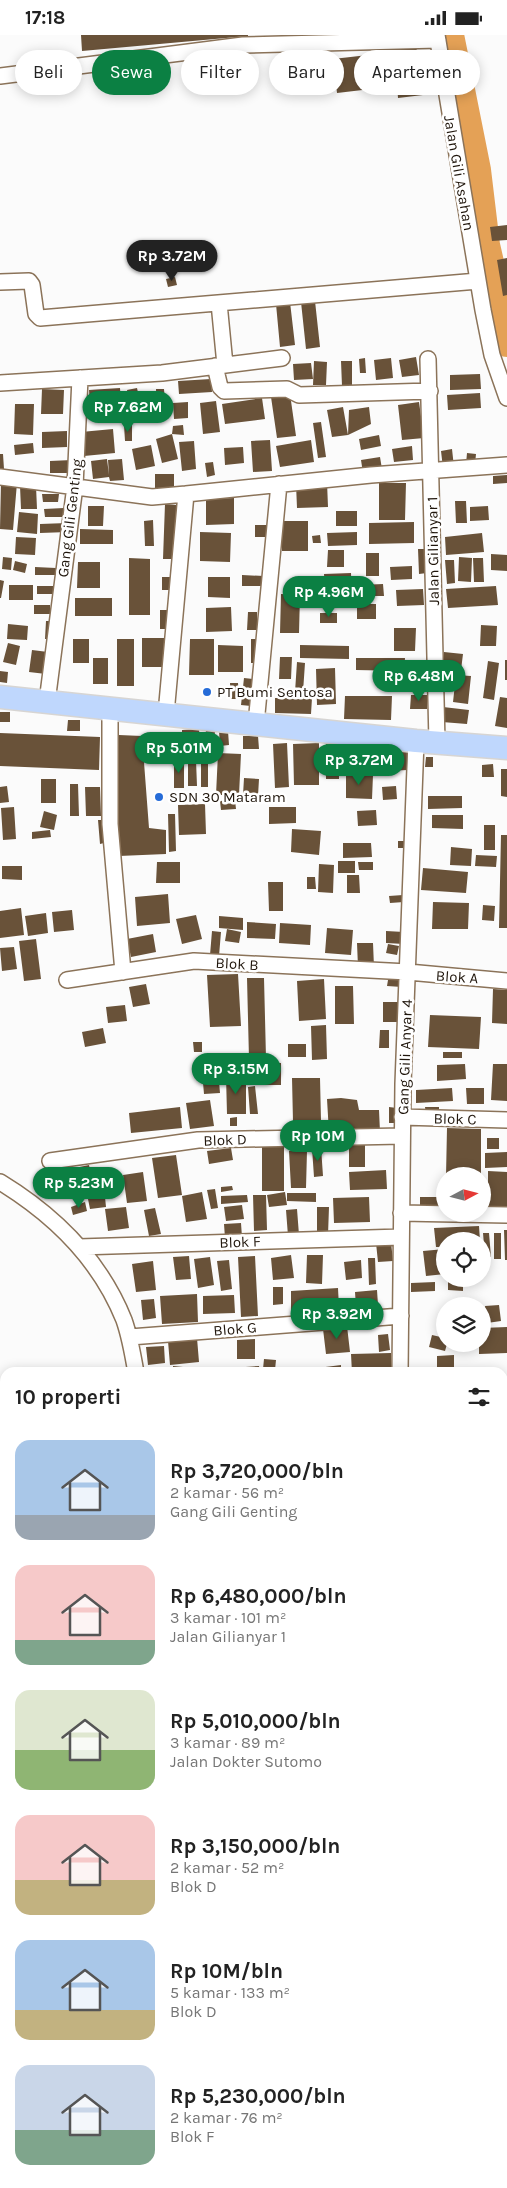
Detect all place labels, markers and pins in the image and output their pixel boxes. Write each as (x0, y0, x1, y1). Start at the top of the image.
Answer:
pin: Rp 3.72M (120, 239, 224, 282)
pin: Rp 7.62M (76, 391, 180, 433)
pin: Rp 4.96M (277, 575, 381, 618)
pin: Rp 6.48M (367, 659, 471, 702)
place label: PT Bumi Sentosa (217, 683, 333, 701)
marker: PT Bumi Sentosa (201, 686, 213, 698)
pin: Rp 5.01M (127, 731, 231, 774)
pin: Rp 3.72M (307, 743, 411, 786)
place label: SDN 30 Mataram (169, 788, 286, 806)
marker: SDN 30 Mataram (153, 791, 165, 803)
pin: Rp 3.15M (184, 1053, 288, 1095)
pin: Rp 10M (277, 1119, 359, 1162)
pin: Rp 5.23M (27, 1167, 131, 1209)
pin: Rp 3.92M (285, 1297, 389, 1340)

